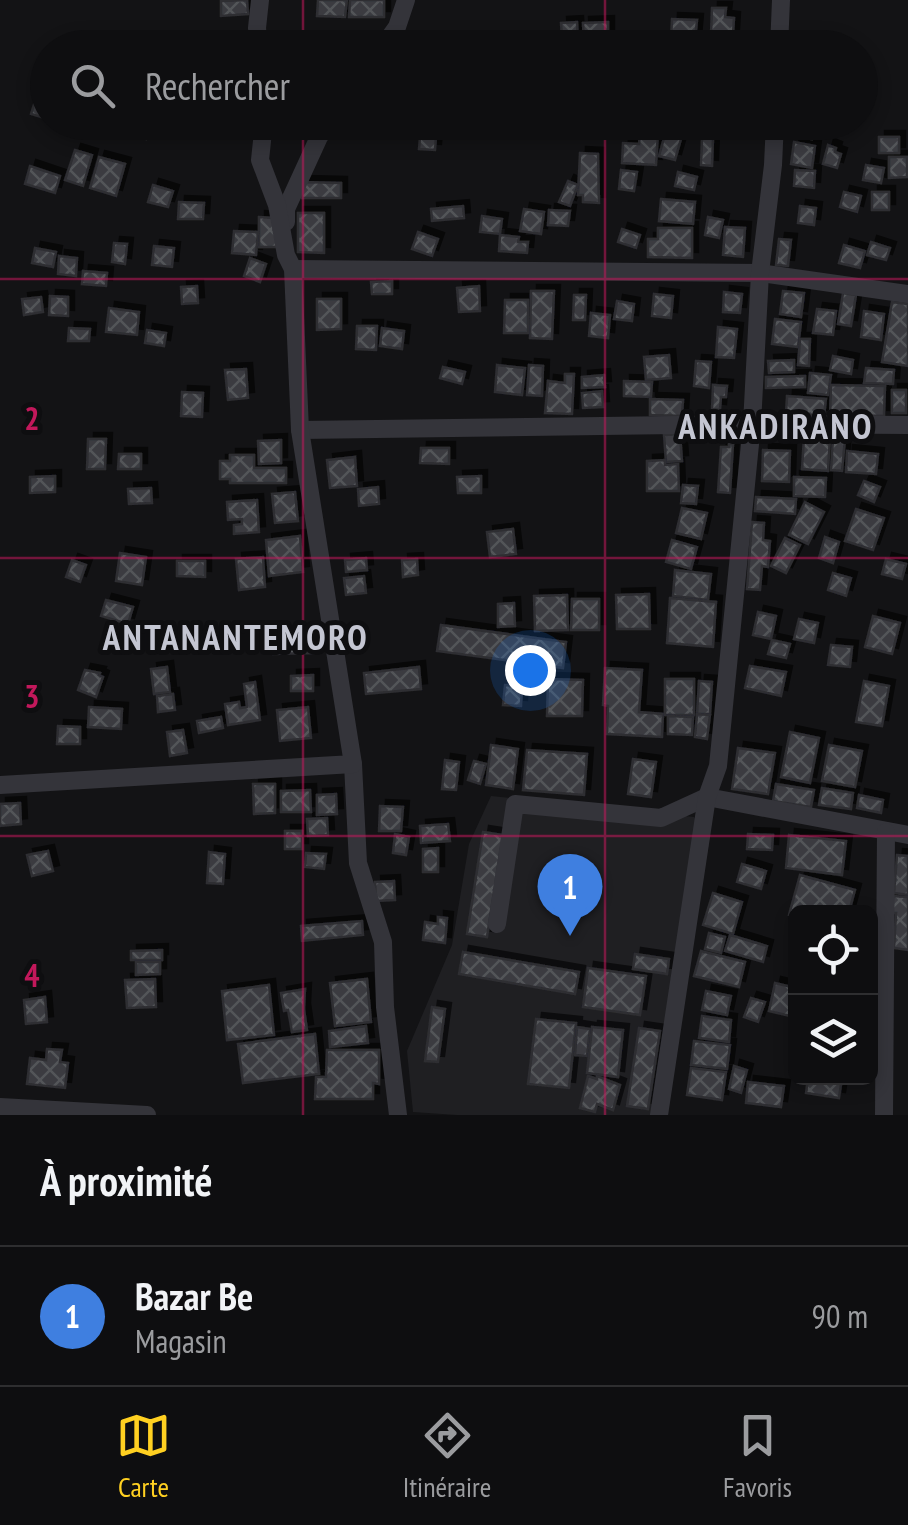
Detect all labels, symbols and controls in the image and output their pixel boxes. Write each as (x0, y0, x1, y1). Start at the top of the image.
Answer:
search box (30, 30, 878, 140)
icon: search (65, 58, 120, 113)
text: Rechercher (145, 61, 290, 110)
text: 2 (24, 397, 40, 439)
district label: ANKADIRANO (677, 403, 874, 449)
district label: ANTANANTEMORO (102, 614, 369, 660)
your location (505, 645, 556, 696)
text: 3 (24, 675, 40, 717)
pin: 1 (538, 854, 602, 936)
map controls (788, 905, 878, 1085)
button: locate (788, 905, 878, 995)
text: 4 (24, 954, 40, 996)
button: layers (788, 995, 878, 1085)
text: À proximité (40, 1153, 212, 1208)
text: Bazar Be (135, 1271, 253, 1320)
text: 1 (65, 1295, 80, 1337)
text: 90 m (812, 1295, 868, 1337)
text: Magasin (135, 1320, 227, 1362)
tab: Carte (116, 1408, 171, 1505)
tab: Itinéraire (403, 1408, 491, 1505)
tab: Favoris (723, 1408, 792, 1505)

